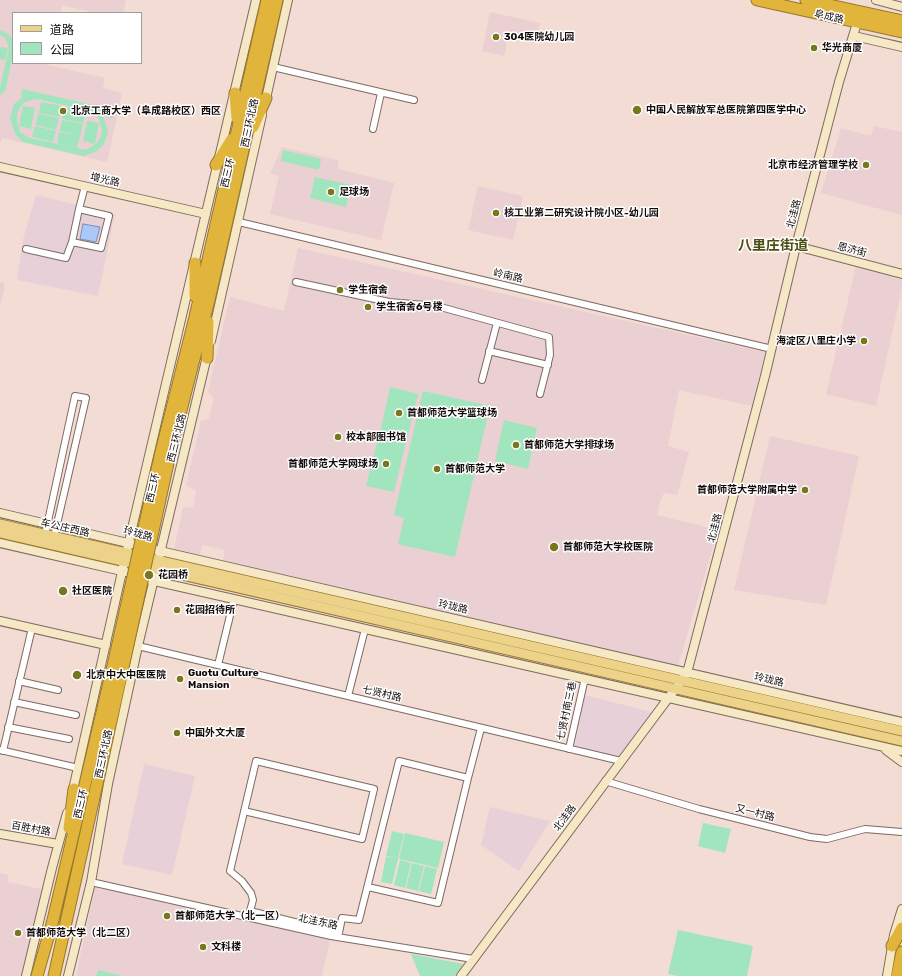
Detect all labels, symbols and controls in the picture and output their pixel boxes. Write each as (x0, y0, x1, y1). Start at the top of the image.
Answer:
street label: 阜成路 (813, 8, 845, 26)
legend (12, 12, 142, 64)
text: 道路 (50, 23, 74, 37)
place label: 304医院幼儿园 (504, 31, 574, 43)
marker: 304医院幼儿园 (491, 32, 501, 42)
place label: 华光商厦 (822, 42, 862, 54)
text: 公园 (50, 43, 74, 57)
marker: 华光商厦 (809, 43, 819, 53)
street label: 西三环北路 (239, 97, 261, 149)
marker: 中国人民解放军总医院第四医学中心 (631, 104, 643, 116)
place label: 中国人民解放军总医院第四医学中心 (646, 104, 806, 116)
place label: 北京工商大学（阜成路校区）西区 (71, 105, 221, 117)
marker: 北京工商大学（阜成路校区）西区 (58, 106, 68, 116)
street label: 西三环 (219, 157, 237, 189)
place label: 北京市经济管理学校 (768, 159, 858, 171)
marker: 北京市经济管理学校 (861, 160, 871, 170)
street label: 增光路 (89, 171, 121, 189)
place label: 足球场 (339, 186, 369, 198)
marker: 足球场 (326, 187, 336, 197)
street label: 北洼路 (784, 198, 804, 230)
place label: 核工业第二研究设计院小区-幼儿园 (504, 207, 659, 219)
marker: 核工业第二研究设计院小区-幼儿园 (491, 208, 501, 218)
district label: 八里庄街道 (738, 238, 808, 254)
street label: 恩济街 (836, 240, 868, 260)
street label: 岭南路 (492, 267, 524, 285)
place label: 学生宿舍 (348, 284, 388, 296)
marker: 学生宿舍 (335, 285, 345, 295)
place label: 学生宿舍6号楼 (376, 301, 443, 313)
marker: 学生宿舍6号楼 (363, 302, 373, 312)
place label: 海淀区八里庄小学 (776, 335, 856, 347)
marker: 海淀区八里庄小学 (859, 336, 869, 346)
place label: 首都师范大学篮球场 (407, 407, 497, 419)
marker: 首都师范大学篮球场 (394, 408, 404, 418)
street label: 西三环北路 (165, 412, 189, 464)
place label: 校本部图书馆 (346, 431, 406, 443)
marker: 校本部图书馆 (333, 432, 343, 442)
place label: 首都师范大学排球场 (524, 439, 614, 451)
marker: 首都师范大学排球场 (511, 440, 521, 450)
place label: 首都师范大学网球场 (288, 458, 378, 470)
marker: 首都师范大学网球场 (381, 459, 391, 469)
place label: 首都师范大学 (445, 463, 505, 475)
marker: 首都师范大学 (432, 464, 442, 474)
street label: 西三环 (144, 472, 162, 504)
place label: 首都师范大学附属中学 (697, 484, 797, 496)
marker: 首都师范大学附属中学 (800, 485, 810, 495)
street label: 北洼路 (705, 512, 725, 544)
street label: 车公庄西路 (39, 517, 91, 539)
street label: 玲珑路 (122, 524, 154, 544)
marker: 首都师范大学校医院 (548, 541, 560, 553)
place label: 首都师范大学校医院 (563, 541, 653, 553)
marker: 花园桥 (143, 569, 155, 581)
place label: 花园桥 (158, 569, 188, 581)
marker: 社区医院 (57, 585, 69, 597)
place label: 社区医院 (72, 585, 112, 597)
street label: 玲珑路 (437, 598, 469, 616)
place label: 花园招待所 (185, 604, 235, 616)
marker: 花园招待所 (172, 605, 182, 615)
place label: Guotu Culture Mansion (188, 667, 259, 690)
marker: 北京中大中医医院 (71, 669, 83, 681)
place label: 北京中大中医医院 (86, 669, 166, 681)
street label: 玲珑路 (753, 671, 785, 689)
marker: Guotu Culture Mansion (175, 674, 185, 684)
street label: 七贤村南三巷 (555, 680, 579, 742)
street label: 七贤村路 (361, 684, 403, 704)
place label: 中国外文大厦 (185, 727, 245, 739)
street label: 西三环北路 (93, 728, 115, 780)
marker: 中国外文大厦 (172, 728, 182, 738)
street label: 西三环 (72, 788, 90, 820)
street label: 北洼路 (551, 802, 579, 834)
street label: 又一村路 (734, 802, 776, 824)
street label: 百胜村路 (10, 820, 52, 838)
place label: 首都师范大学（北一区） (175, 910, 285, 922)
marker: 首都师范大学（北一区） (162, 911, 172, 921)
street label: 北洼东路 (297, 912, 339, 932)
place label: 首都师范大学（北二区） (26, 927, 136, 939)
marker: 首都师范大学（北二区） (13, 928, 23, 938)
place label: 文科楼 (211, 941, 241, 953)
marker: 文科楼 (198, 942, 208, 952)

